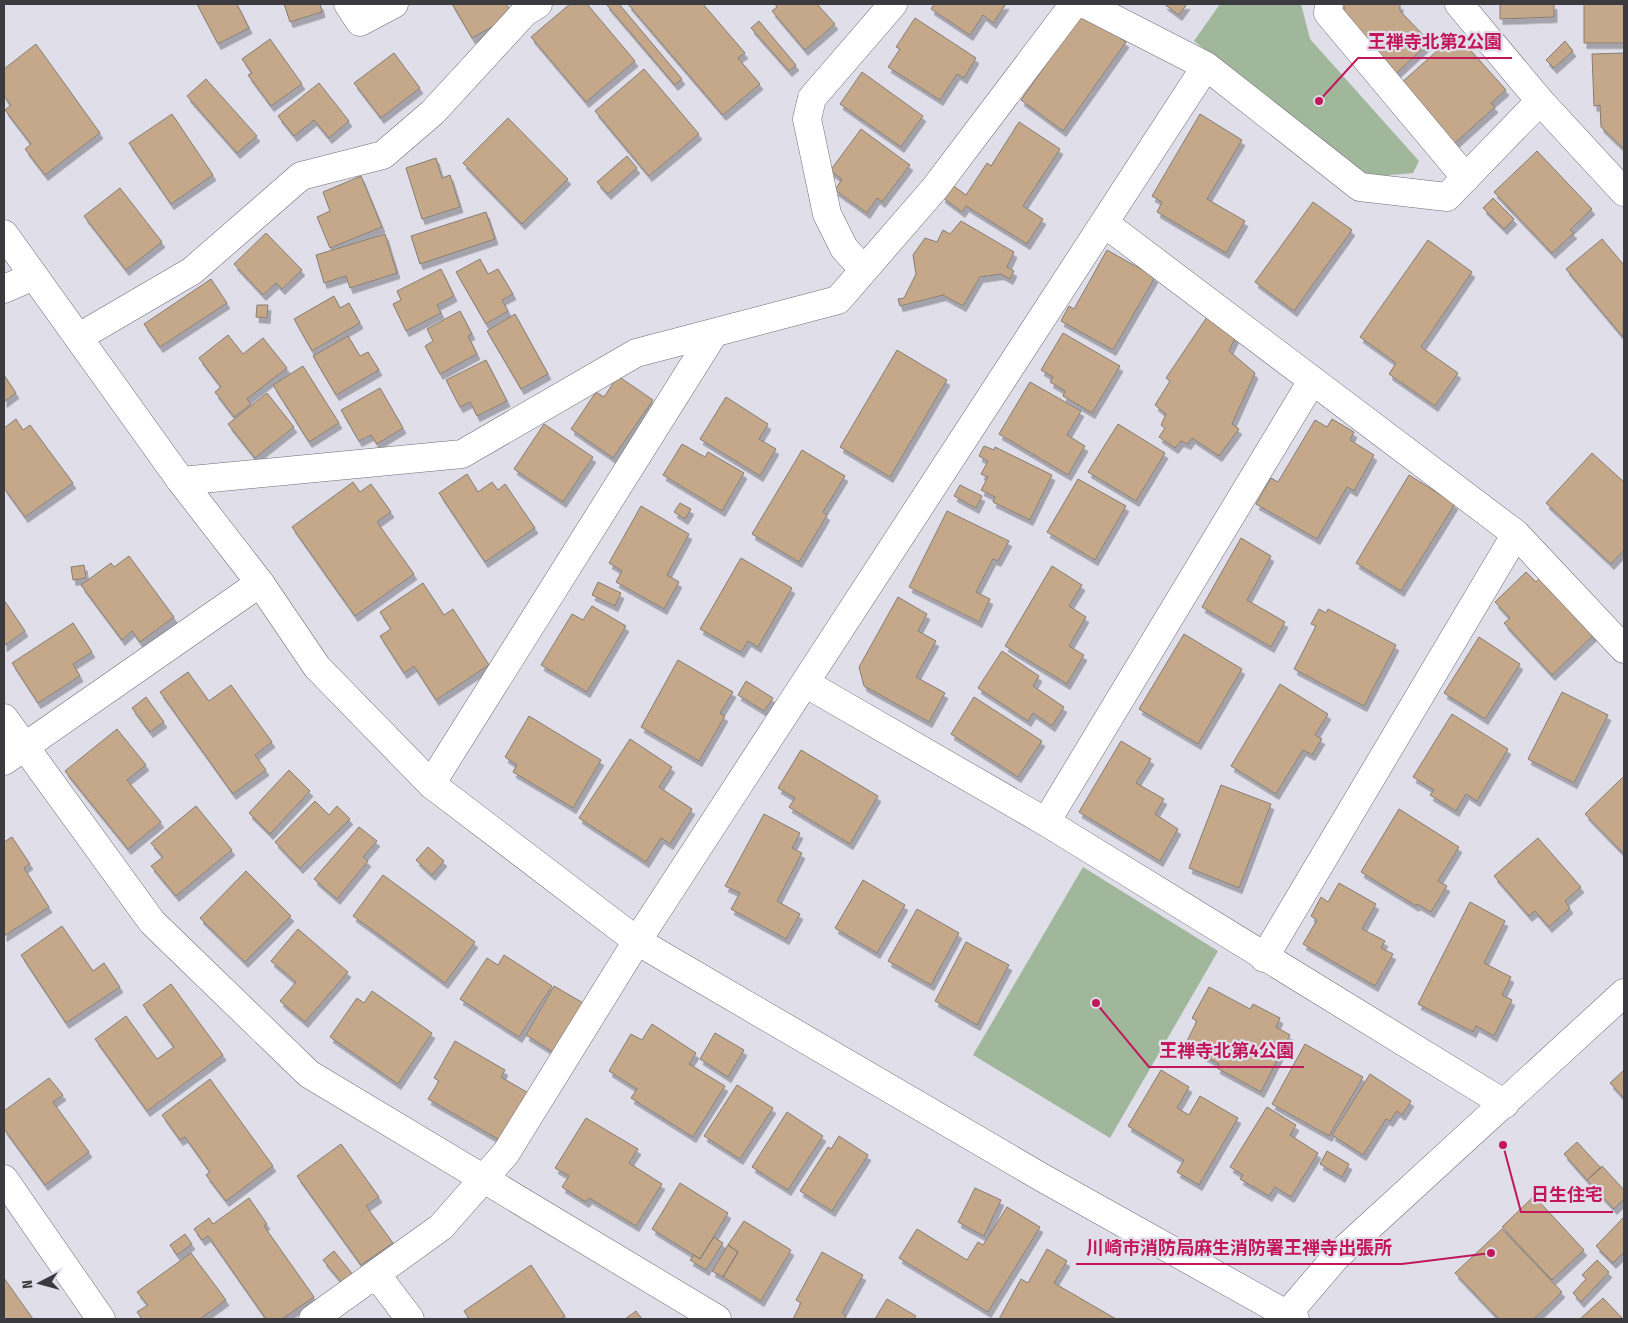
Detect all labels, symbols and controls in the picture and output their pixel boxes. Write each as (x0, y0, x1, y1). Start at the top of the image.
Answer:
callout: 王禅寺北第2公園 (1358, 25, 1512, 58)
text: 王禅寺北第2公園 (1368, 31, 1502, 53)
callout: 王禅寺北第4公園 (1149, 1034, 1304, 1067)
text: 王禅寺北第4公園 (1159, 1040, 1295, 1062)
callout: 日生住宅 (1521, 1179, 1613, 1212)
text: 日生住宅 (1531, 1184, 1603, 1206)
callout: 川崎市消防局麻生消防署王禅寺出張所 (1076, 1231, 1402, 1264)
text: 川崎市消防局麻生消防署王禅寺出張所 (1086, 1237, 1392, 1259)
north arrow (15, 1258, 65, 1308)
text: N (19, 1279, 36, 1289)

